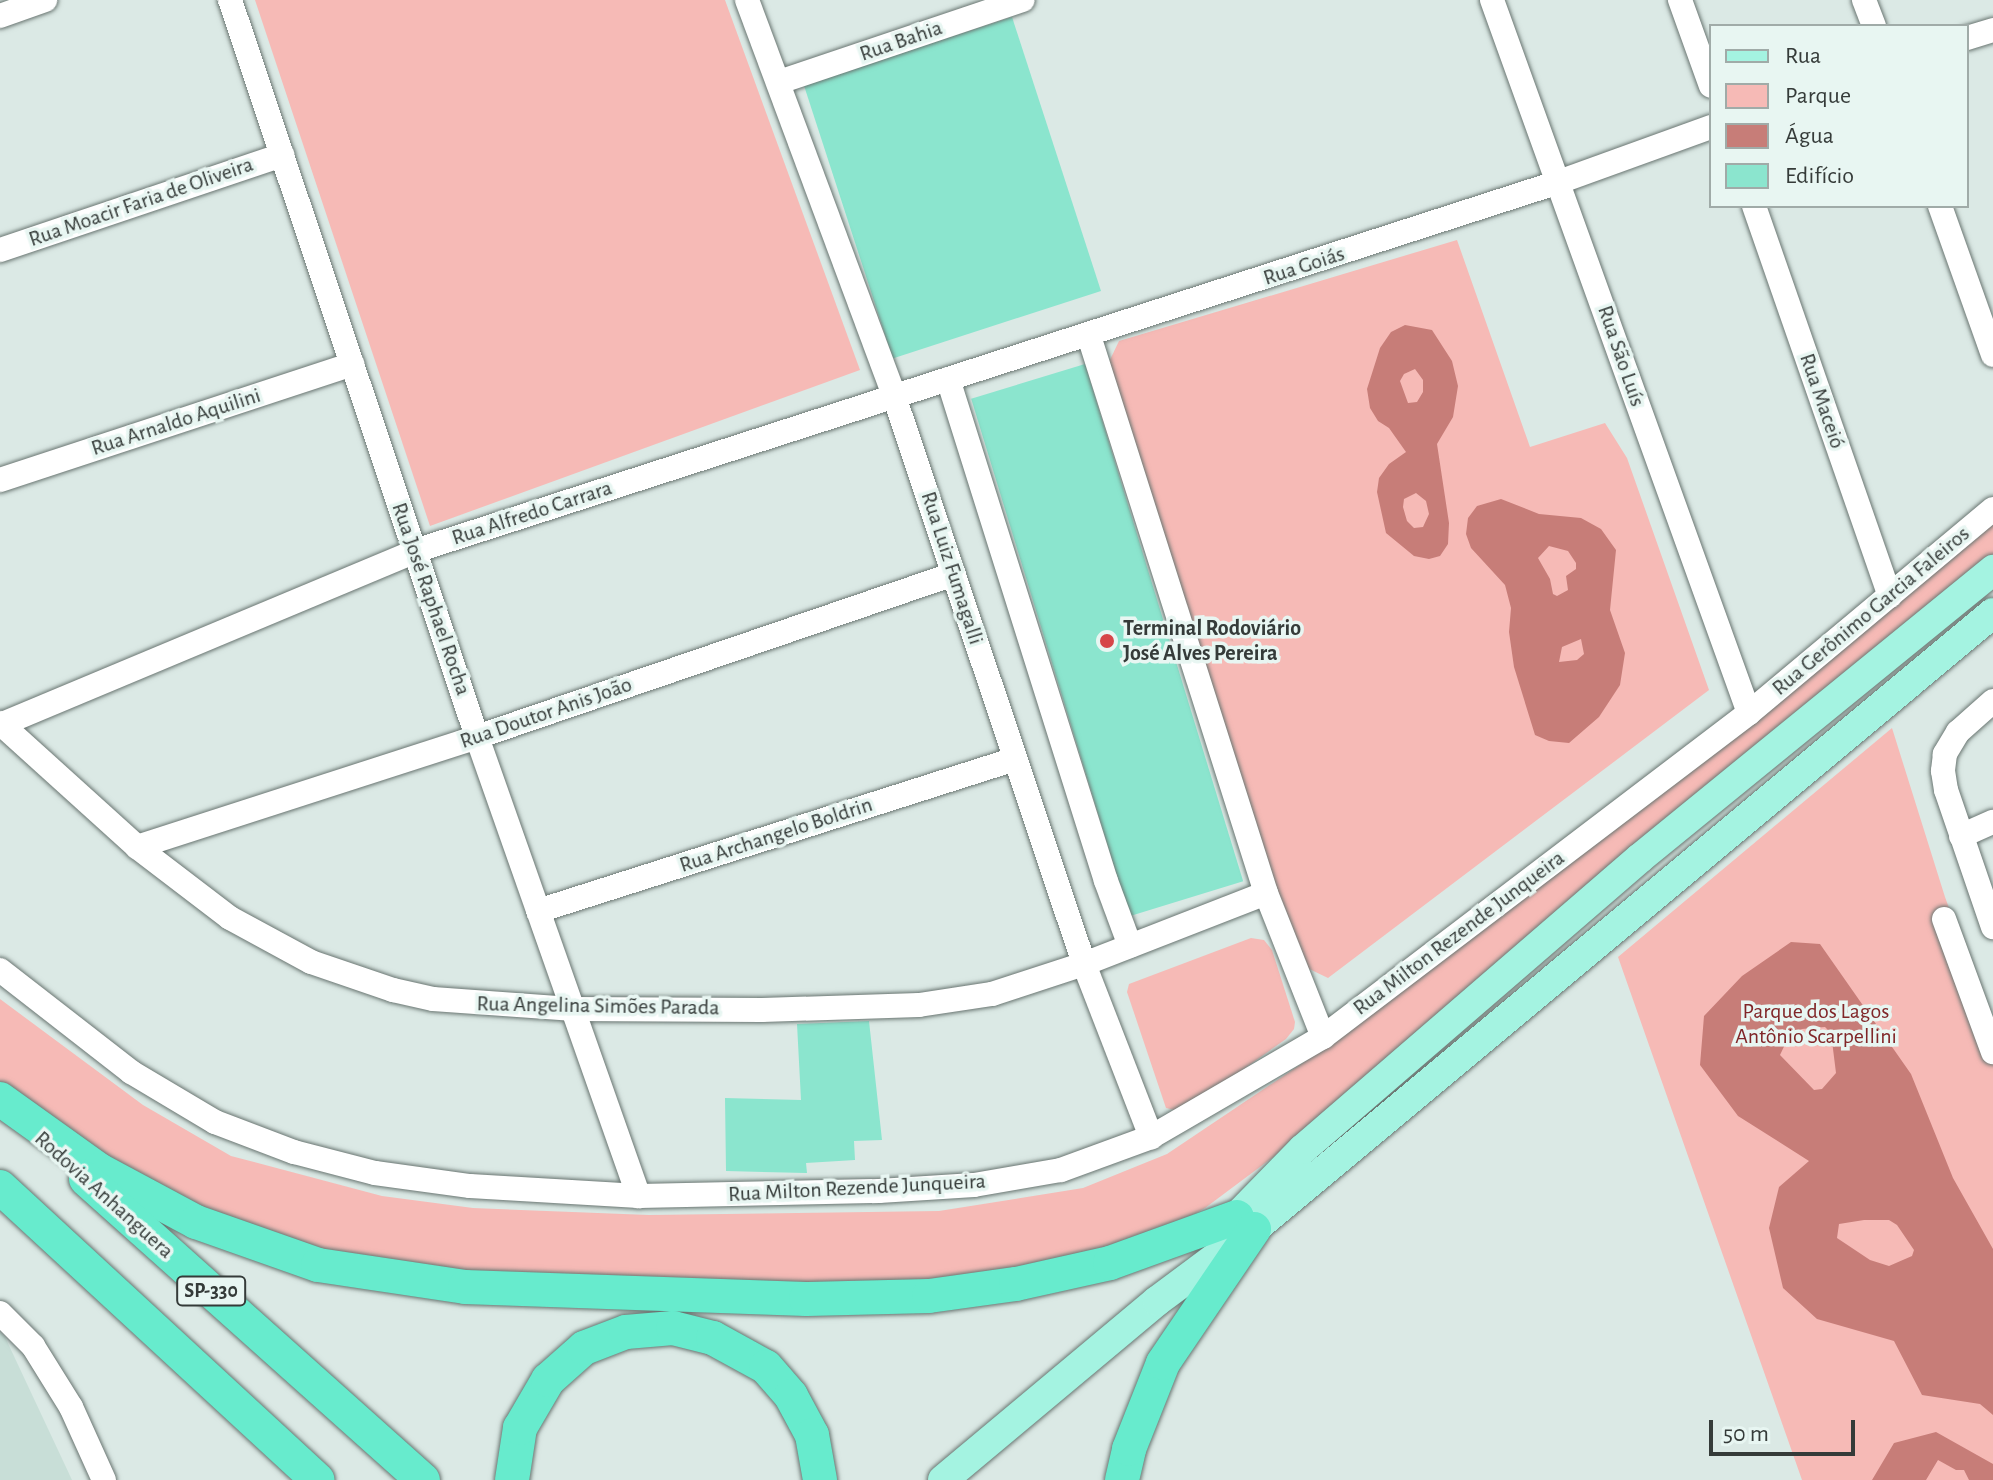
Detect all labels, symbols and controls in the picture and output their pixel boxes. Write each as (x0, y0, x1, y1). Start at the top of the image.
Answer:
street label: Rua Bahia (856, 15, 946, 67)
legend (1709, 24, 1969, 208)
text: Rua (1785, 44, 1821, 68)
text: Parque (1785, 84, 1851, 108)
text: Água (1785, 124, 1834, 148)
street label: Rua Moacir Faria de Oliveira (25, 151, 257, 253)
text: Edifício (1785, 164, 1854, 188)
street label: Rua Goiás (1260, 240, 1348, 292)
street label: Rua São Luís (1591, 302, 1651, 410)
street label: Rua Maceió (1793, 350, 1851, 452)
street label: Rua Arnaldo Aquilini (88, 382, 264, 462)
street label: Rua Alfredo Carrara (448, 475, 616, 551)
street label: Rua Luiz Fumagalli (915, 488, 989, 648)
street label: Rua José Raphael Rocha (386, 499, 476, 699)
street label: Rua Gerônimo Garcia Faleiros (1767, 521, 1975, 701)
place label: Terminal Rodoviário José Alves Pereira (1123, 615, 1301, 666)
marker: Terminal Rodoviário José Alves Pereira (1098, 632, 1116, 650)
street label: Rua Doutor Anis João (457, 671, 635, 755)
street label: Rua Archangelo Boldrin (676, 791, 876, 879)
street label: Rua Milton Rezende Junqueira (1348, 845, 1570, 1021)
street label: Rua Angelina Simões Parada (476, 991, 720, 1021)
park label: Parque dos Lagos Antônio Scarpellini (1735, 998, 1897, 1050)
street label: Rodovia Anhanguera (29, 1126, 179, 1264)
street label: Rua Milton Rezende Junqueira (727, 1168, 987, 1208)
road number: SP-330 (175, 1275, 247, 1307)
scale bar (1713, 1404, 1859, 1454)
text: 50 m (1723, 1422, 1769, 1446)

